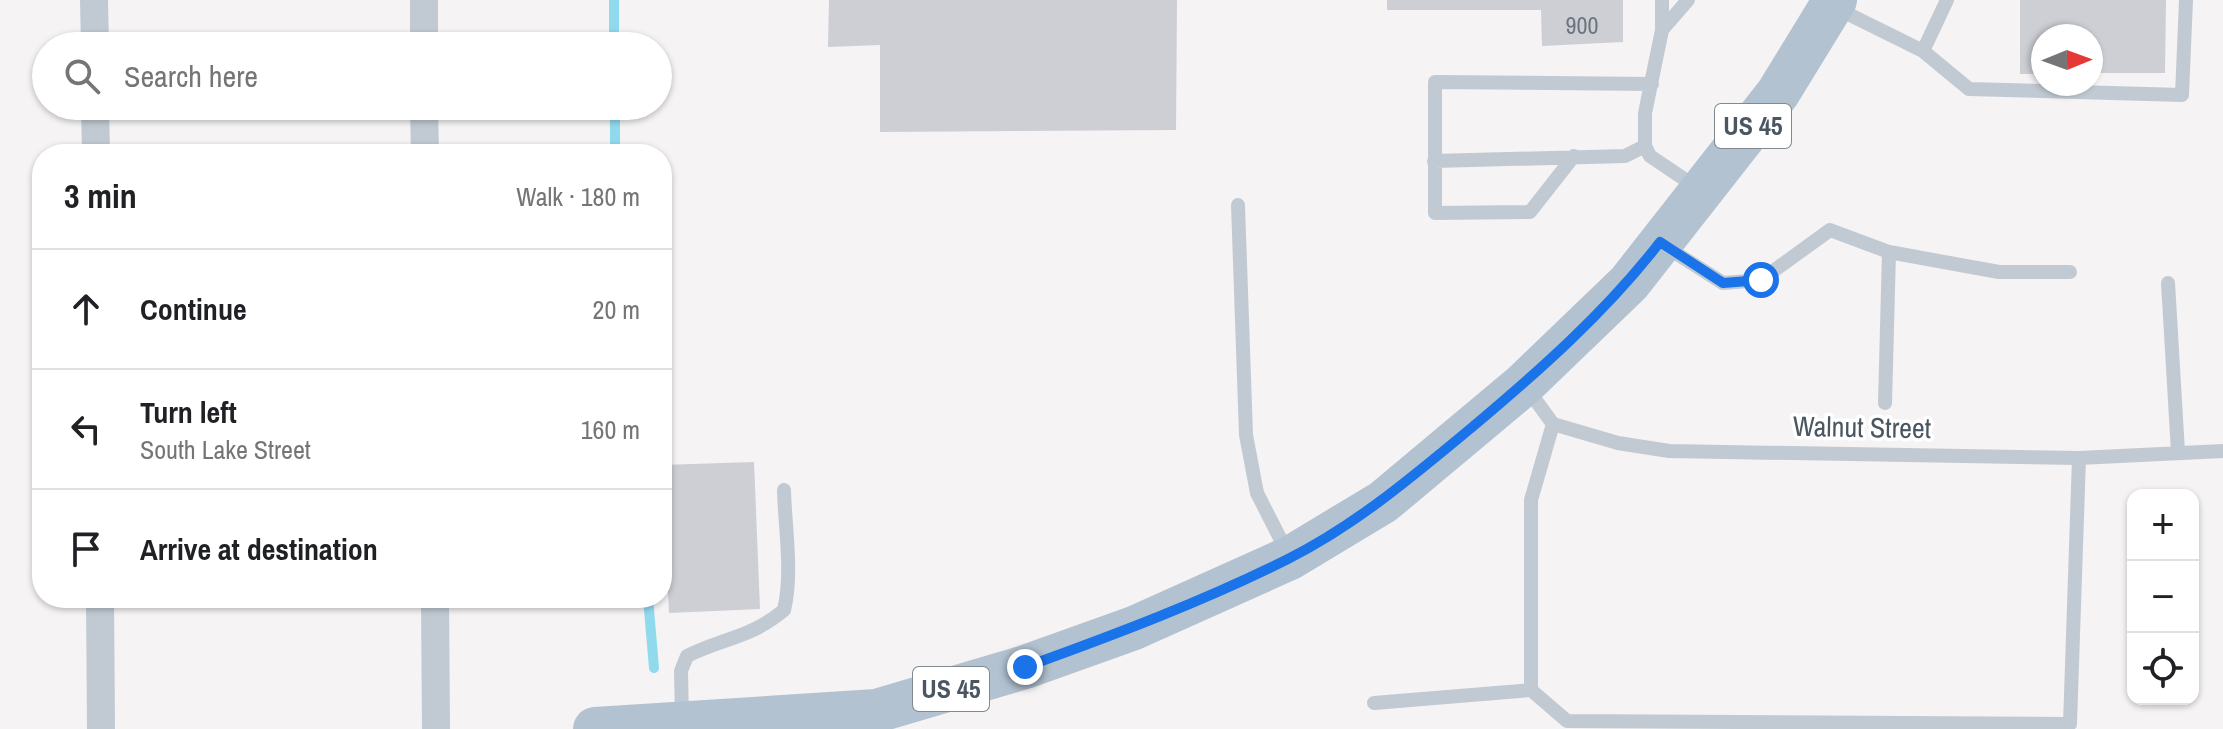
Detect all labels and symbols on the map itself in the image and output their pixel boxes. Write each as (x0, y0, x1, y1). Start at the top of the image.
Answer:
house number: 900 (1566, 9, 1598, 41)
north arrow (2031, 24, 2103, 96)
road number: US 45 (1715, 104, 1791, 148)
route start (1743, 262, 1779, 298)
street label: Walnut Street (1793, 407, 1931, 447)
route end (1007, 649, 1043, 685)
road number: US 45 (913, 667, 989, 711)

